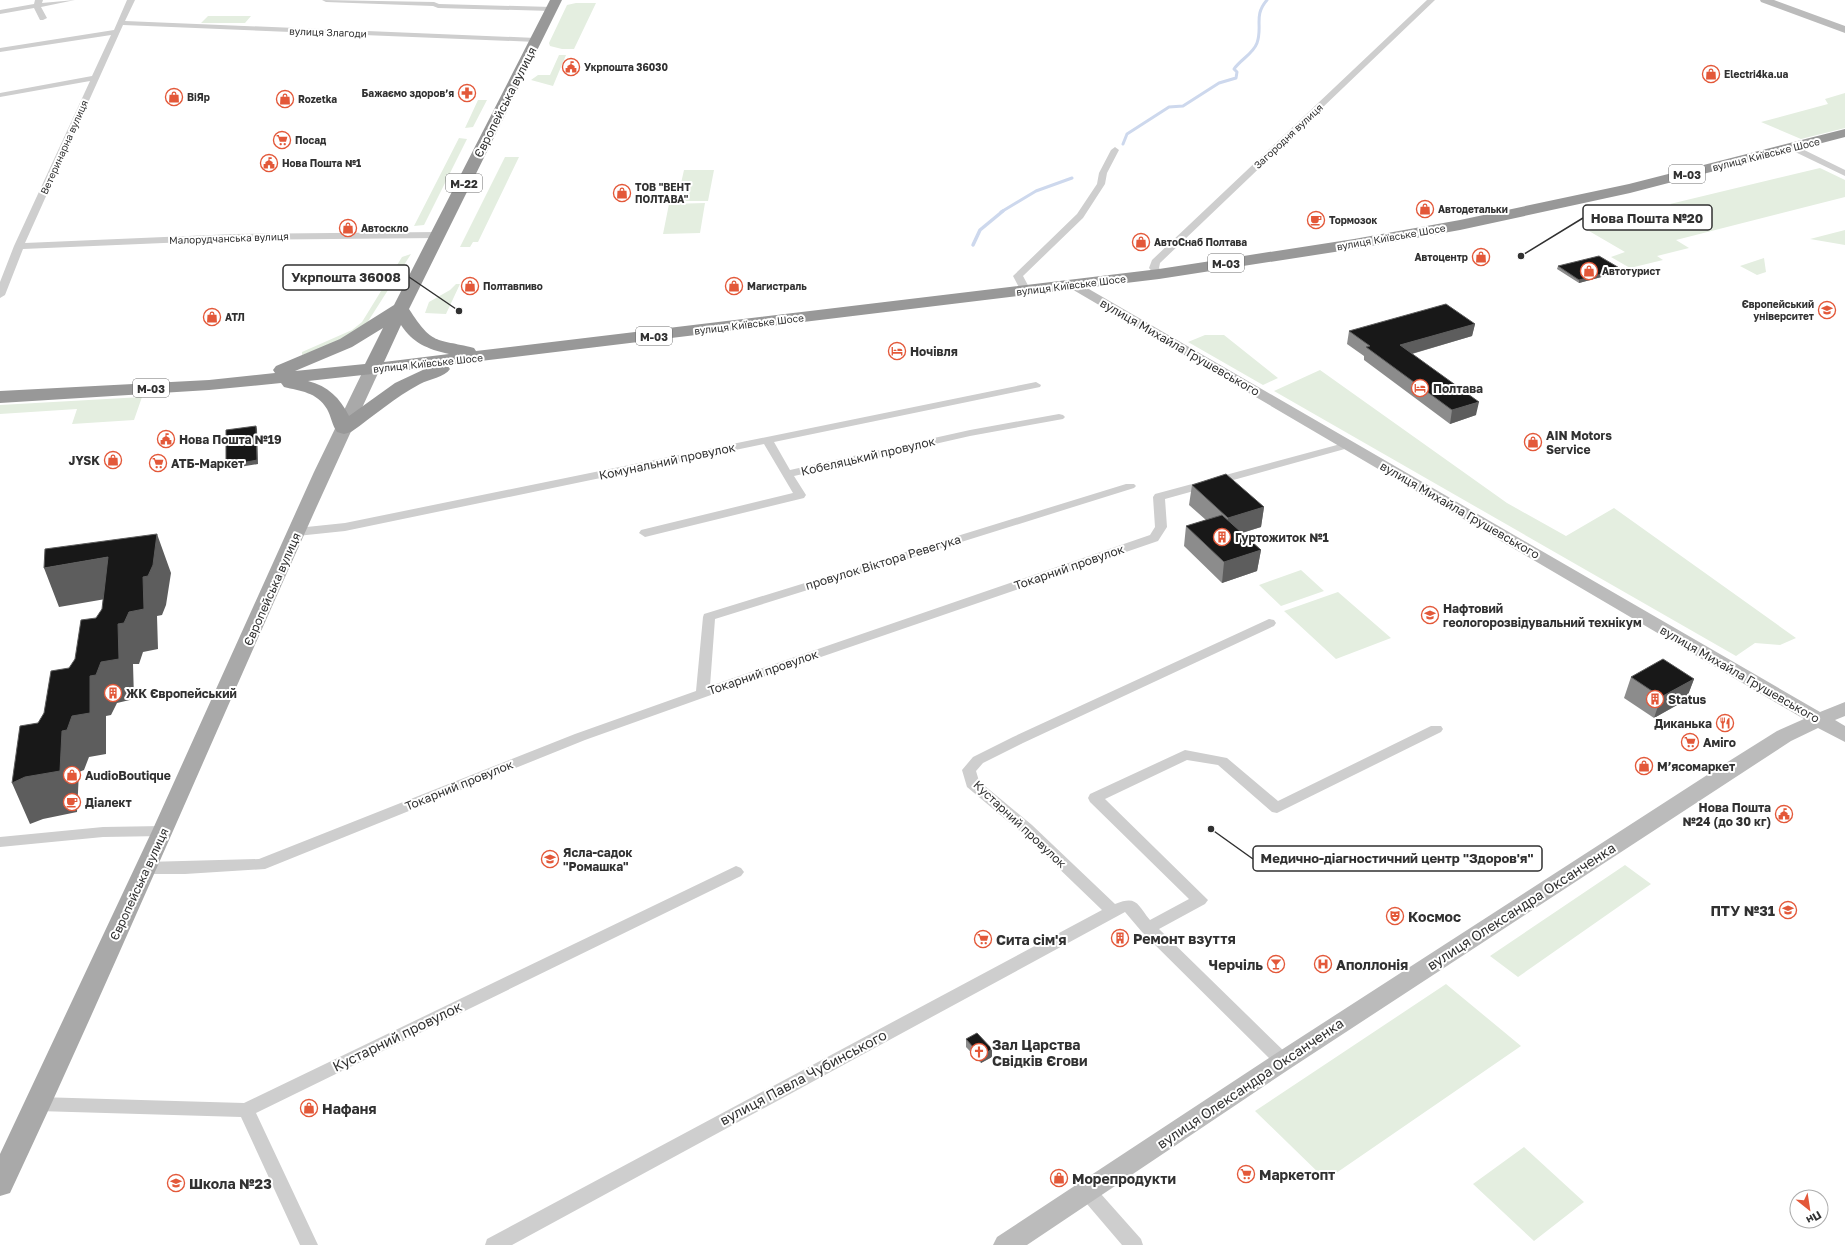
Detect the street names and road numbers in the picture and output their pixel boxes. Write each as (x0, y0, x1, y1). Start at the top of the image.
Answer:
street label: вулиця Злагоди (289, 25, 367, 39)
street label: Європейська вулиця (471, 44, 539, 160)
street label: Ветеринарна вулиця (38, 98, 90, 196)
street label: Загородня вулиця (1251, 101, 1325, 171)
street label: вулиця Київське Шосе (1711, 135, 1821, 173)
road number: М-03 (1669, 165, 1705, 183)
road number: М-22 (446, 174, 482, 192)
street label: вулиця Київське Шосе (1336, 221, 1447, 252)
street label: Малорудчанська вулиця (169, 230, 289, 246)
road number: М-03 (1208, 254, 1244, 272)
street label: вулиця Київське Шосе (1016, 272, 1127, 298)
street label: вулиця Михайла Грушевського (1098, 295, 1262, 399)
street label: вулиця Київське Шосе (694, 311, 805, 337)
road number: М-03 (636, 327, 672, 345)
street label: вулиця Київське Шосе (373, 351, 484, 375)
road number: М-03 (133, 379, 169, 397)
street label: Кобеляцький провулок (799, 433, 937, 479)
street label: Комунальний провулок (597, 439, 737, 483)
street label: вулиця Михайла Грушевського (1378, 458, 1542, 562)
street label: Європейська вулиця (240, 530, 304, 648)
street label: провулок Віктора Ревегука (803, 531, 963, 593)
street label: Токарний провулок (1012, 541, 1126, 593)
street label: вулиця Михайла Грушевського (1658, 622, 1822, 726)
street label: Токарний провулок (706, 646, 820, 698)
street label: Токарний провулок (403, 756, 515, 814)
street label: Кустарний провулок (970, 777, 1070, 871)
street label: Європейська вулиця (106, 825, 172, 943)
street label: вулиця Олександра Оксанченка (1424, 839, 1618, 973)
street label: Кустарний провулок (330, 997, 464, 1075)
street label: вулиця Олександра Оксанченка (1154, 1014, 1346, 1152)
street label: вулиця Павла Чубинського (717, 1026, 889, 1128)

